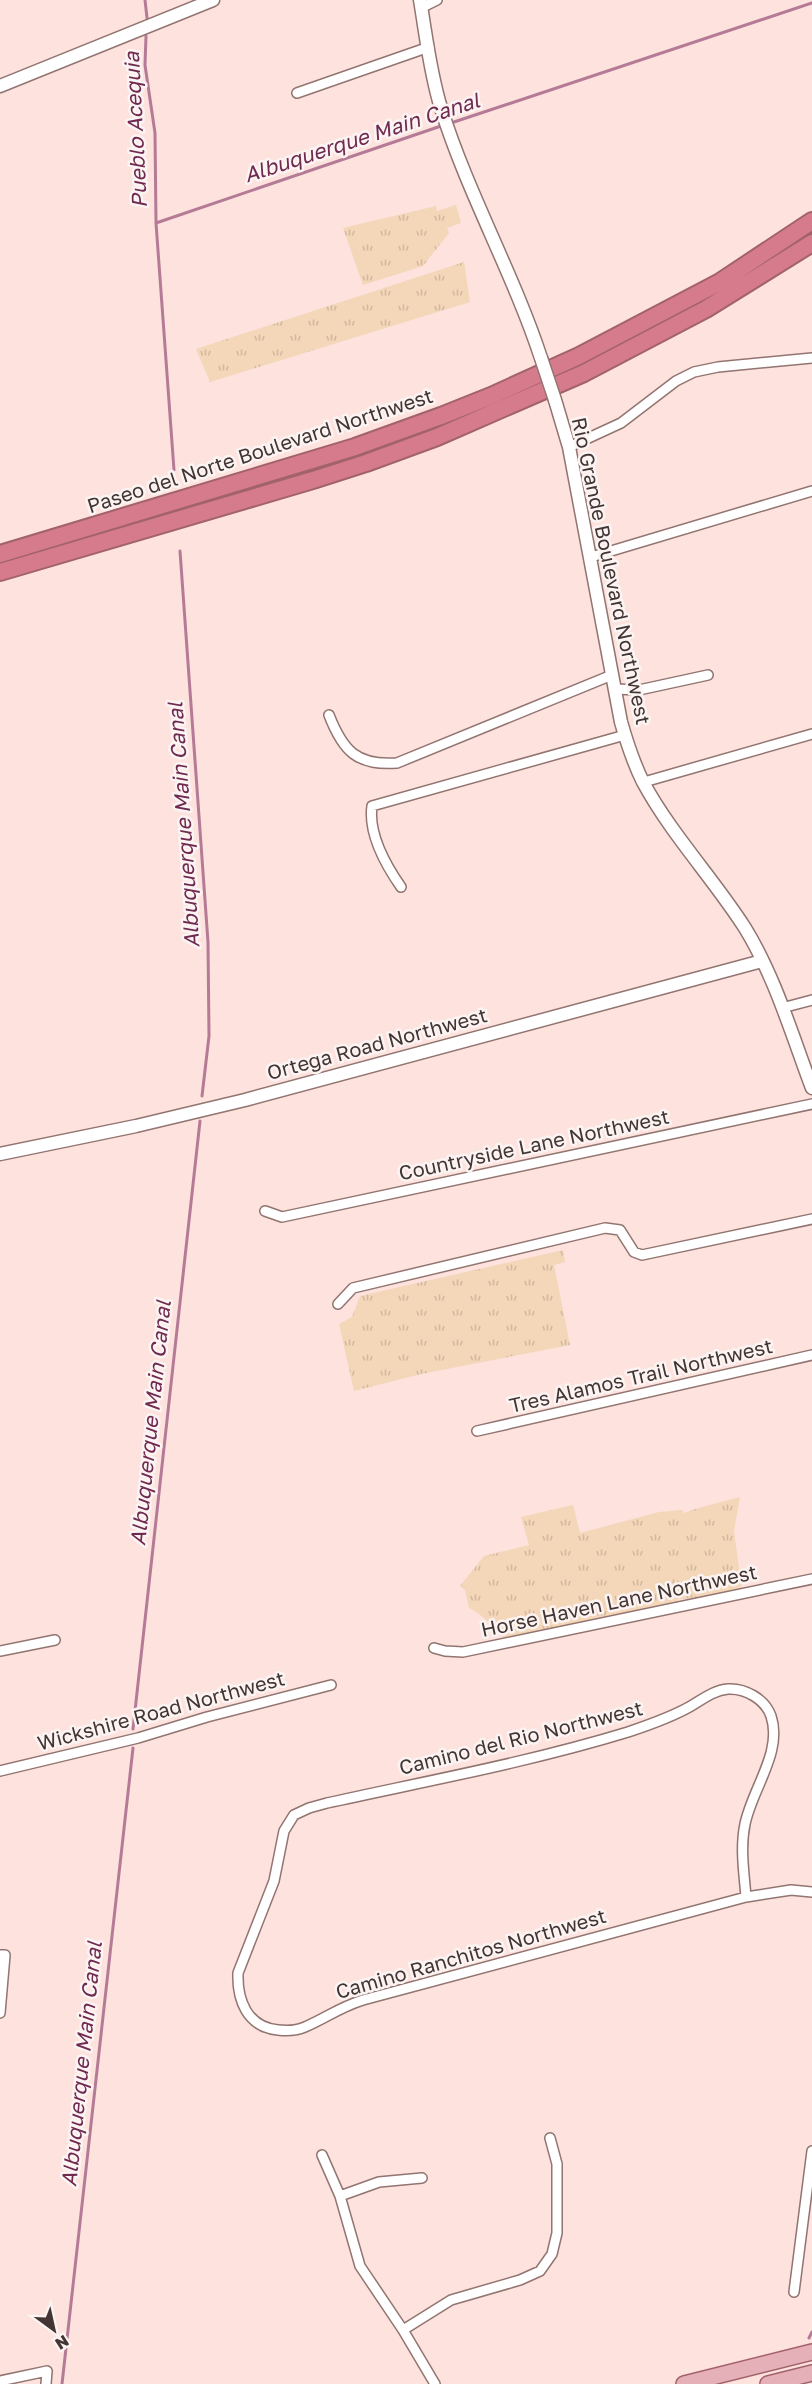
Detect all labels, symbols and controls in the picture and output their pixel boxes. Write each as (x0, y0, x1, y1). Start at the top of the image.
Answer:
water label: Pueblo Acequia (118, 50, 152, 209)
water label: Albuquerque Main Canal (241, 86, 484, 187)
street label: Paseo del Norte Boulevard Northwest (84, 383, 436, 517)
street label: Rio Grande Boulevard Northwest (568, 415, 656, 727)
water label: Albuquerque Main Canal (161, 700, 205, 949)
street label: Ortega Road Northwest (264, 1002, 489, 1084)
street label: Countryside Lane Northwest (396, 1104, 671, 1184)
water label: Albuquerque Main Canal (124, 1298, 176, 1547)
street label: Tres Alamos Trail Northwest (507, 1333, 775, 1417)
street label: Horse Haven Lane Northwest (479, 1559, 759, 1641)
street label: Wickshire Road Northwest (35, 1665, 287, 1755)
street label: Camino del Rio Northwest (396, 1695, 645, 1779)
street label: Camino Ranchitos Northwest (333, 1903, 609, 2003)
water label: Albuquerque Main Canal (55, 1939, 107, 2188)
north arrow (24, 2300, 84, 2360)
text: N (52, 2331, 73, 2354)

